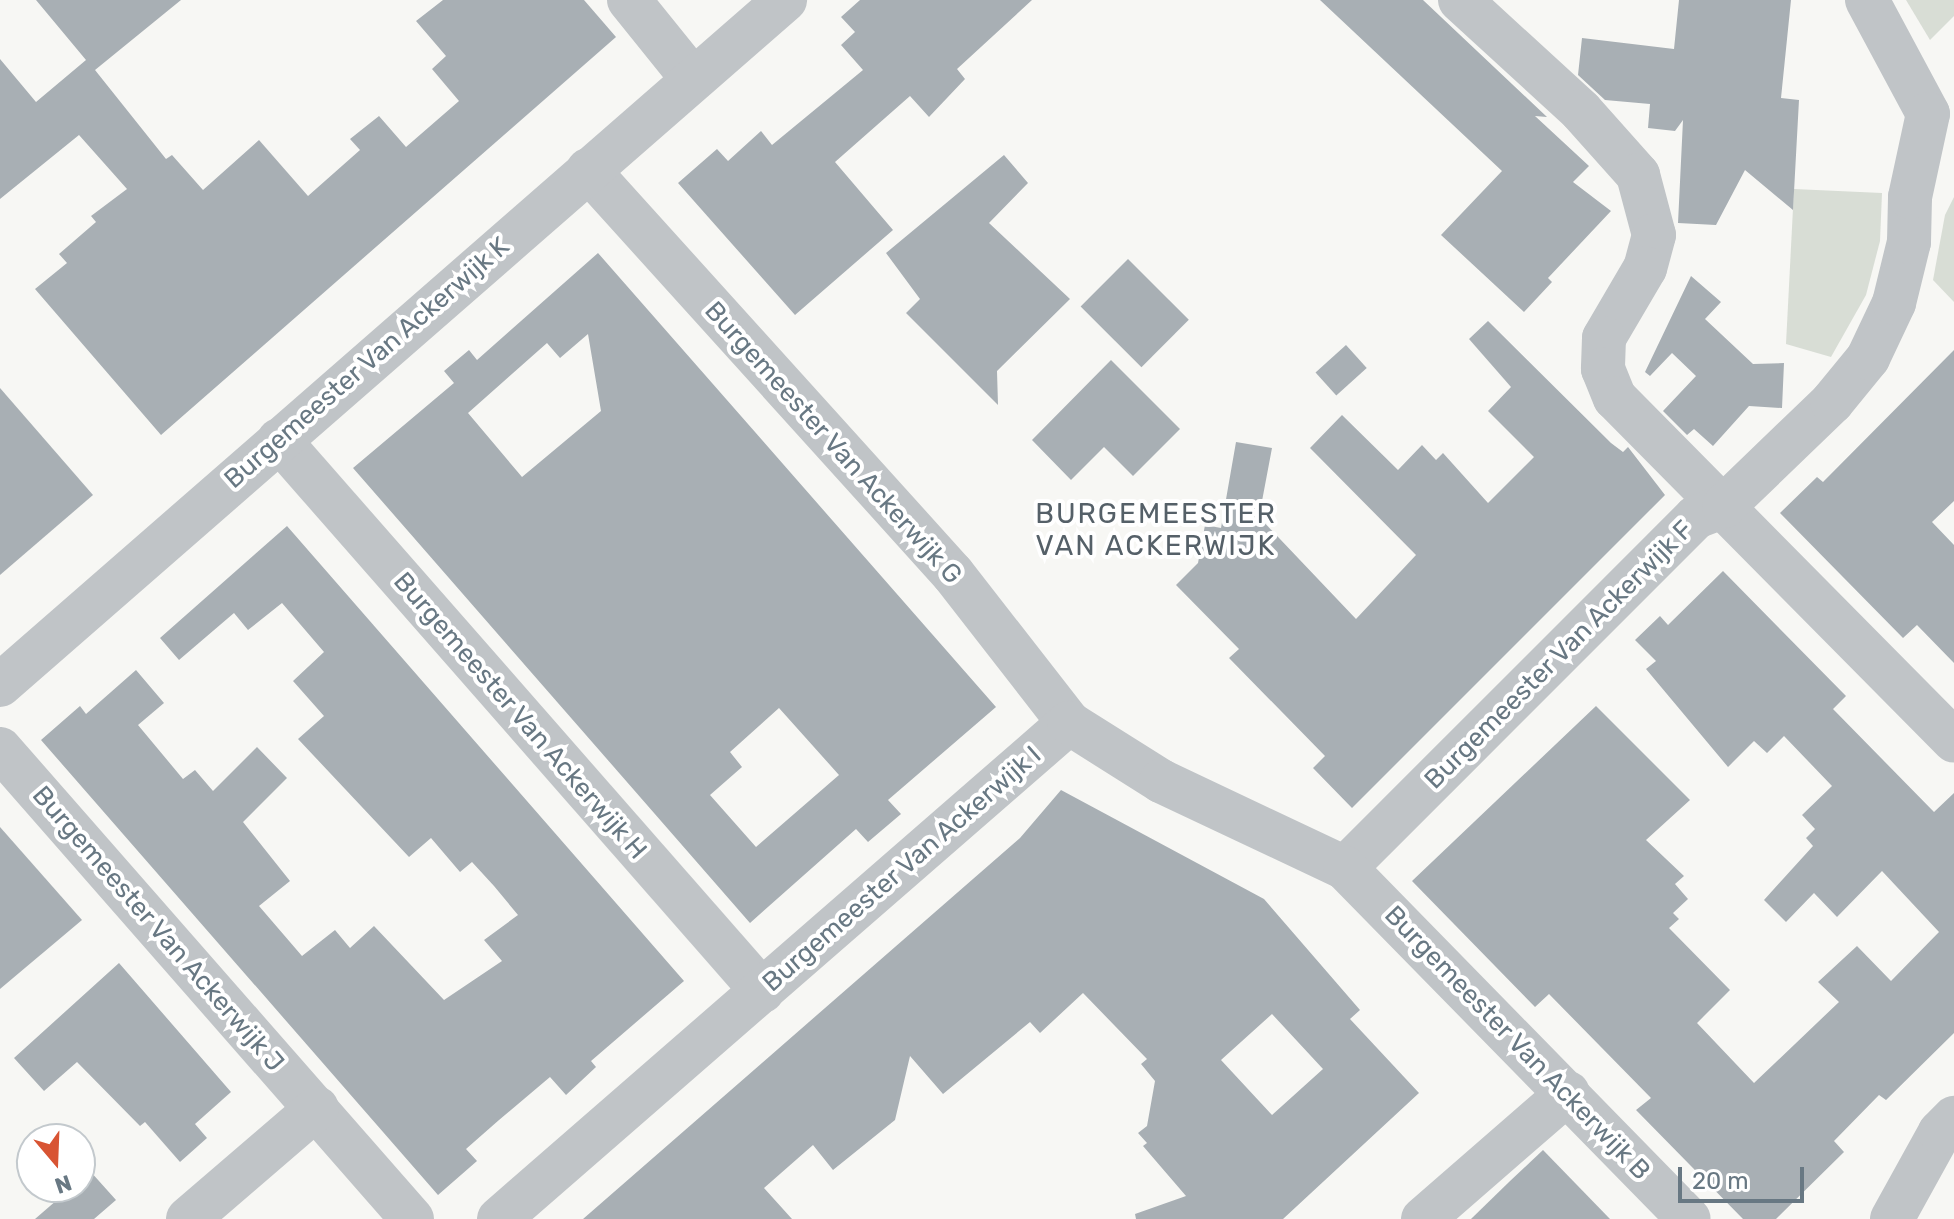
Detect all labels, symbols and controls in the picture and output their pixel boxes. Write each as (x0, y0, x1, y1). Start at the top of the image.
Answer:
street label: Burgemeester Van Ackerwijk K (217, 230, 517, 496)
street label: Burgemeester Van Ackerwijk G (697, 295, 969, 591)
district label: BURGEMEESTER VAN ACKERWIJK (1035, 497, 1277, 563)
street label: Burgemeester Van Ackerwijk F (1418, 514, 1700, 796)
street label: Burgemeester Van Ackerwijk H (386, 565, 654, 867)
street label: Burgemeester Van Ackerwijk I (756, 739, 1048, 999)
street label: Burgemeester Van Ackerwijk J (25, 779, 291, 1079)
street label: Burgemeester Van Ackerwijk B (1377, 899, 1657, 1187)
north arrow (16, 1123, 96, 1203)
scale bar (1682, 1151, 1808, 1201)
text: 20 m (1692, 1167, 1749, 1195)
text: N (51, 1169, 75, 1200)

